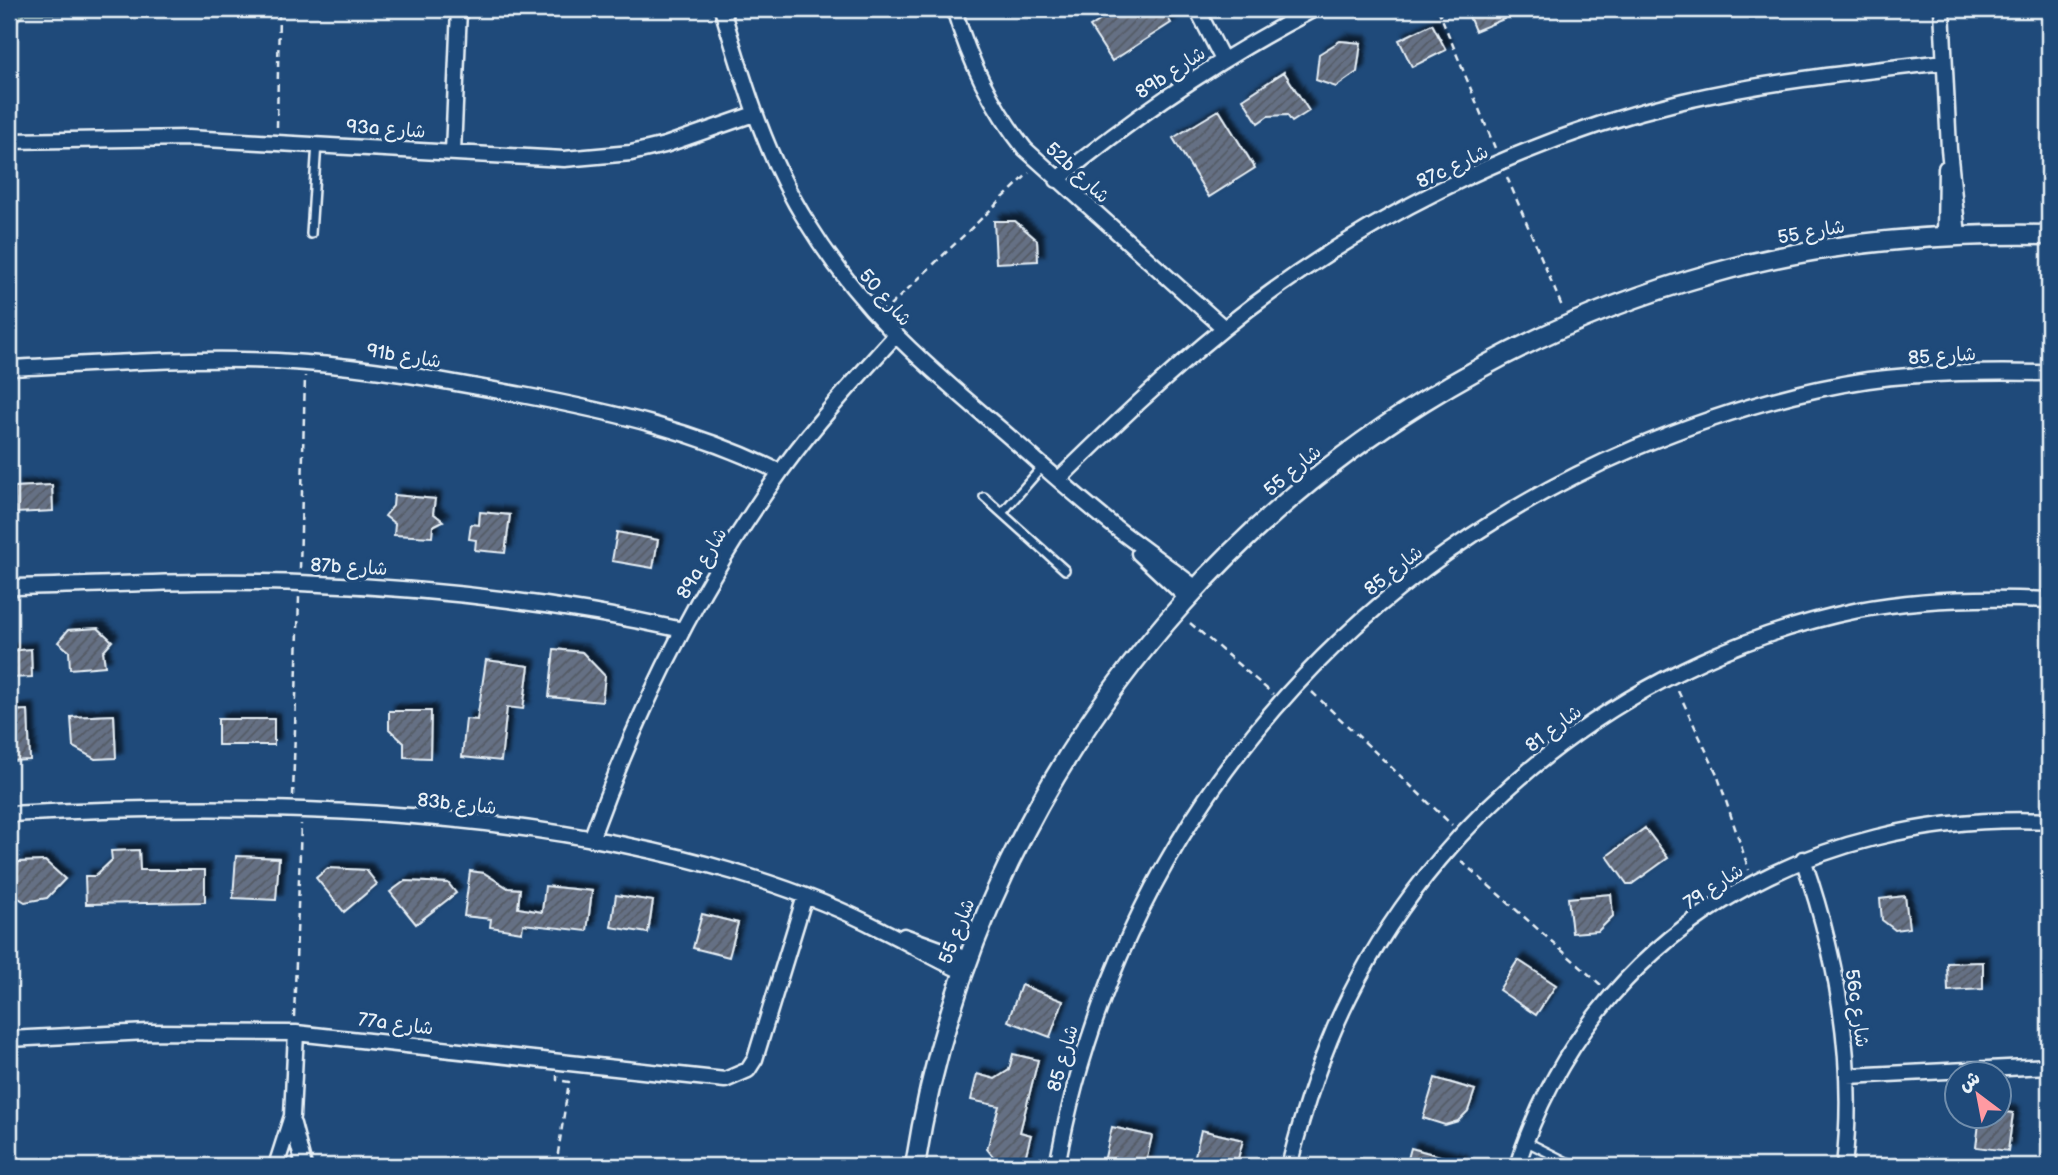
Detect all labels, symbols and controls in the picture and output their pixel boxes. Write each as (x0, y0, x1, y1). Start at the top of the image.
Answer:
street label: 89b شارع (1131, 42, 1211, 105)
street label: 93a شارع (345, 115, 426, 145)
street label: 52b شارع (1040, 138, 1114, 209)
street label: 87c شارع (1413, 141, 1493, 195)
street label: شارع 55 (1776, 215, 1847, 251)
street label: شارع 50 (853, 265, 916, 332)
street label: 91b شارع (365, 339, 443, 375)
street label: شارع 85 (1907, 343, 1977, 371)
street label: شارع 55 (1260, 440, 1327, 503)
street label: 89a شارع (672, 524, 733, 604)
street label: شارع 85 (1360, 541, 1428, 602)
street label: 87b شارع (310, 554, 388, 582)
street label: شارع 81 (1521, 701, 1587, 759)
street label: 83b شارع (416, 789, 498, 821)
street label: شارع 79 (1680, 859, 1749, 916)
street label: شارع 55 (934, 896, 981, 968)
street label: 56c شارع (1839, 968, 1873, 1049)
street label: 77a شارع (357, 1008, 435, 1042)
street label: شارع 85 (1043, 1022, 1085, 1095)
north arrow (1942, 1060, 2012, 1130)
text: ش (1955, 1067, 1985, 1097)

